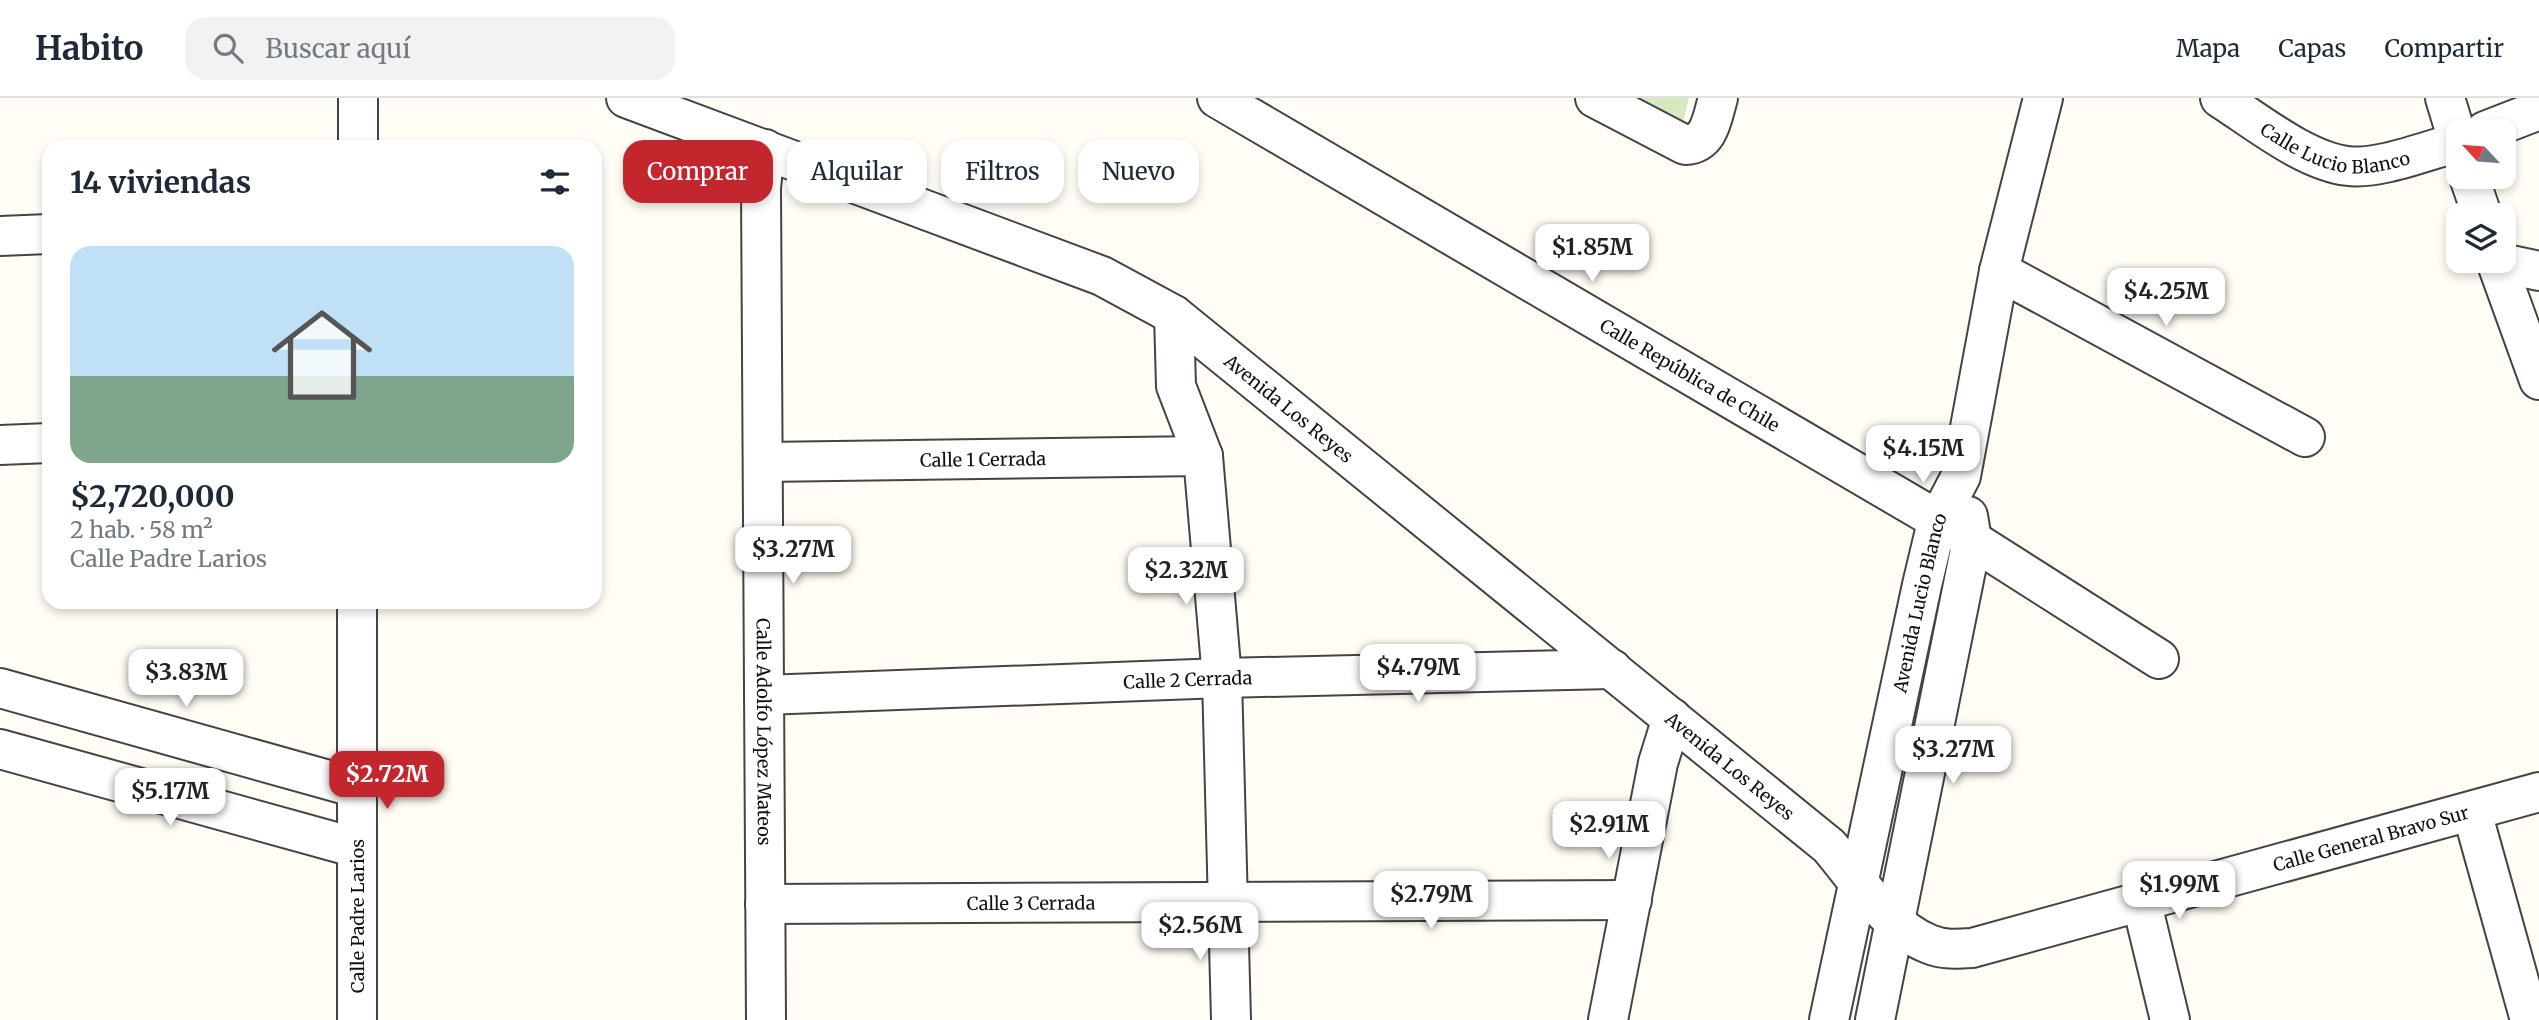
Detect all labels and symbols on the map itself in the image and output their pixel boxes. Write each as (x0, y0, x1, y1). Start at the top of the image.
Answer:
street label: Calle Lucio Blanco (2256, 117, 2412, 178)
north arrow (2446, 119, 2516, 189)
pin: $1.85M (1535, 225, 1649, 284)
pin: $4.25M (2109, 268, 2223, 328)
street label: Calle República de Chile (1596, 313, 1784, 436)
street label: Avenida Los Reyes (1219, 348, 1358, 467)
pin: $4.15M (1866, 426, 1980, 485)
street label: Calle 1 Cerrada (920, 447, 1047, 471)
street label: Avenida Lucio Blanco (1888, 508, 1952, 696)
pin: $3.27M (736, 526, 850, 586)
pin: $2.32M (1129, 547, 1243, 607)
street label: Calle Adolfo López Mateos (752, 618, 776, 846)
pin: $4.79M (1361, 644, 1475, 704)
pin: $3.83M (129, 650, 243, 709)
street label: Calle 2 Cerrada (1123, 666, 1253, 693)
street label: Avenida Los Reyes (1660, 706, 1799, 825)
pin: $3.27M (1896, 726, 2010, 786)
pin: $2.72M (330, 752, 444, 811)
pin: $5.17M (113, 768, 227, 828)
street label: Calle General Bravo Sur (2270, 800, 2471, 876)
pin: $2.91M (1552, 802, 1666, 861)
street label: Calle Padre Larios (346, 839, 369, 993)
pin: $1.99M (2122, 862, 2236, 921)
pin: $2.79M (1374, 872, 1488, 931)
street label: Calle 3 Cerrada (967, 891, 1096, 915)
pin: $2.56M (1143, 902, 1257, 962)

